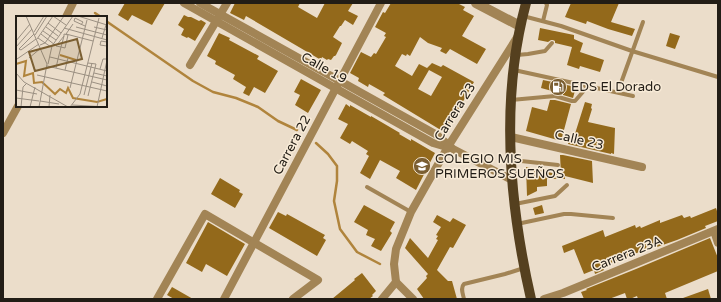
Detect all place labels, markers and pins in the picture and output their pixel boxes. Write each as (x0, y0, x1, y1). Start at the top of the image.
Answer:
fuel station icon: EDS El Dorado (548, 77, 568, 97)
place label: EDS El Dorado (571, 79, 661, 95)
place label: COLEGIO MIS PRIMEROS SUEÑOS (435, 151, 564, 182)
school or university icon: COLEGIO MIS PRIMEROS SUEÑOS (412, 156, 432, 176)

